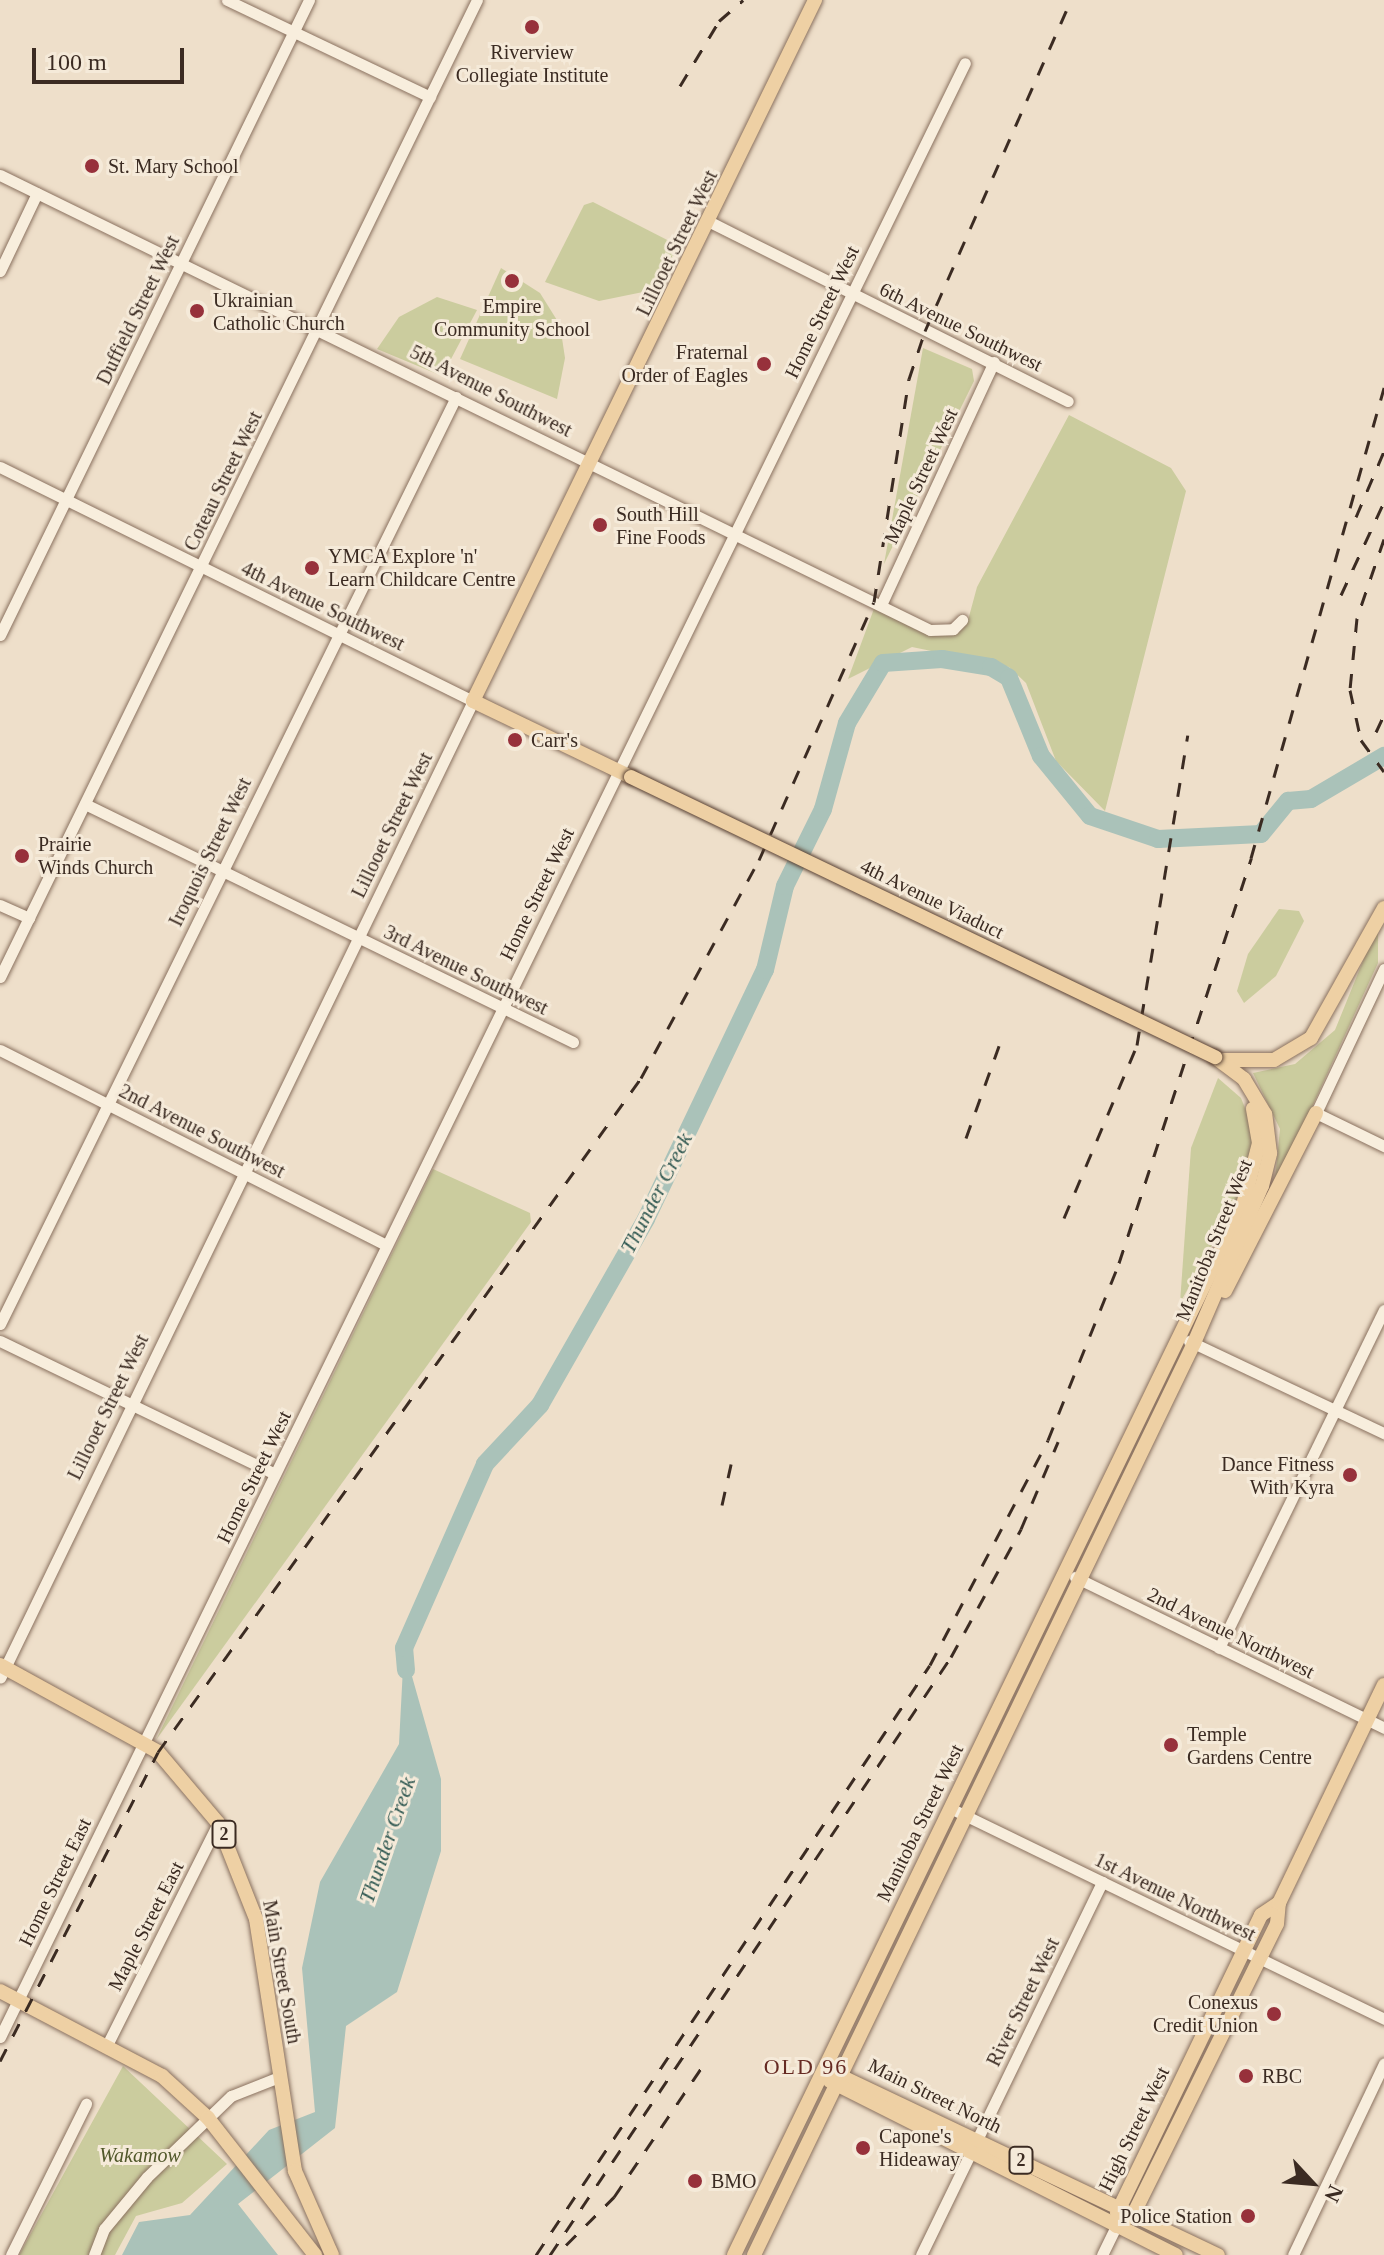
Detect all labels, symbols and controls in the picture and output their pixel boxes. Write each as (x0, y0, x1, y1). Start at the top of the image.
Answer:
marker: Riverview Collegiate Institute (523, 18, 541, 36)
scale bar (36, 32, 188, 82)
place label: Riverview Collegiate Institute (456, 40, 608, 87)
text: 100 m (46, 49, 107, 75)
place label: St. Mary School (108, 154, 239, 178)
marker: St. Mary School (83, 157, 101, 175)
street label: Lillooet Street West (631, 166, 723, 320)
street label: Duffield Street West (91, 231, 185, 389)
street label: Home Street West (779, 242, 865, 382)
marker: Empire Community School (503, 272, 521, 290)
street label: 6th Avenue Southwest (875, 277, 1047, 377)
place label: Ukrainian Catholic Church (213, 288, 345, 335)
place label: Empire Community School (434, 294, 590, 341)
marker: Ukrainian Catholic Church (188, 302, 206, 320)
street label: 5th Avenue Southwest (406, 340, 576, 442)
place label: Fraternal Order of Eagles (621, 340, 748, 387)
marker: Fraternal Order of Eagles (755, 355, 773, 373)
street label: Maple Street West (879, 404, 963, 548)
street label: Coteau Street West (179, 407, 267, 555)
place label: South Hill Fine Foods (616, 502, 705, 549)
marker: South Hill Fine Foods (591, 516, 609, 534)
place label: YMCA Explore 'n' Learn Childcare Centre (328, 544, 516, 591)
street label: 4th Avenue Southwest (237, 556, 409, 656)
marker: YMCA Explore 'n' Learn Childcare Centre (303, 559, 321, 577)
place label: Carr's (531, 728, 578, 752)
marker: Carr's (506, 731, 524, 749)
street label: Lillooet Street West (346, 748, 438, 902)
street label: Iroquois Street West (164, 774, 256, 930)
street label: Home Street West (494, 824, 580, 964)
place label: Prairie Winds Church (38, 832, 153, 879)
marker: Prairie Winds Church (13, 847, 31, 865)
street label: 4th Avenue Viaduct (856, 854, 1008, 944)
street label: 3rd Avenue Southwest (380, 920, 552, 1020)
street label: 2nd Avenue Southwest (115, 1079, 289, 1183)
water label: Thunder Creek (614, 1128, 698, 1258)
street label: Manitoba Street West (1171, 1155, 1257, 1325)
street label: Lillooet Street West (62, 1330, 154, 1484)
street label: Home Street West (211, 1407, 297, 1547)
place label: Dance Fitness With Kyra (1221, 1452, 1334, 1499)
marker: Dance Fitness With Kyra (1341, 1466, 1359, 1484)
street label: 2nd Avenue Northwest (1143, 1582, 1319, 1684)
place label: Temple Gardens Centre (1187, 1722, 1312, 1769)
marker: Temple Gardens Centre (1162, 1736, 1180, 1754)
street label: Manitoba Street West (871, 1740, 969, 1906)
water label: Thunder Creek (353, 1773, 421, 1907)
street label: Home Street East (14, 1814, 96, 1950)
road number: 2 (210, 1820, 238, 1848)
street label: 1st Avenue Northwest (1090, 1847, 1260, 1947)
street label: Maple Street East (103, 1857, 189, 1995)
street label: Main Street South (258, 1898, 306, 2046)
street label: River Street West (981, 1934, 1065, 2070)
place label: Conexus Credit Union (1153, 1990, 1258, 2037)
marker: Conexus Credit Union (1265, 2005, 1283, 2023)
street label: Main Street North (864, 2053, 1006, 2139)
district label: OLD 96 (764, 2054, 848, 2080)
street label: High Street West (1093, 2063, 1175, 2195)
place label: RBC (1262, 2064, 1302, 2088)
marker: RBC (1237, 2067, 1255, 2085)
place label: Capone's Hideaway (879, 2124, 960, 2171)
marker: Capone's Hideaway (854, 2139, 872, 2157)
park label: Wakamow (99, 2143, 181, 2167)
north arrow (1272, 2143, 1352, 2223)
road number: 2 (1007, 2146, 1035, 2174)
place label: BMO (711, 2169, 757, 2193)
marker: BMO (686, 2172, 704, 2190)
text: N (1319, 2181, 1349, 2206)
place label: Police Station (1120, 2204, 1232, 2228)
marker: Police Station (1239, 2207, 1257, 2225)

